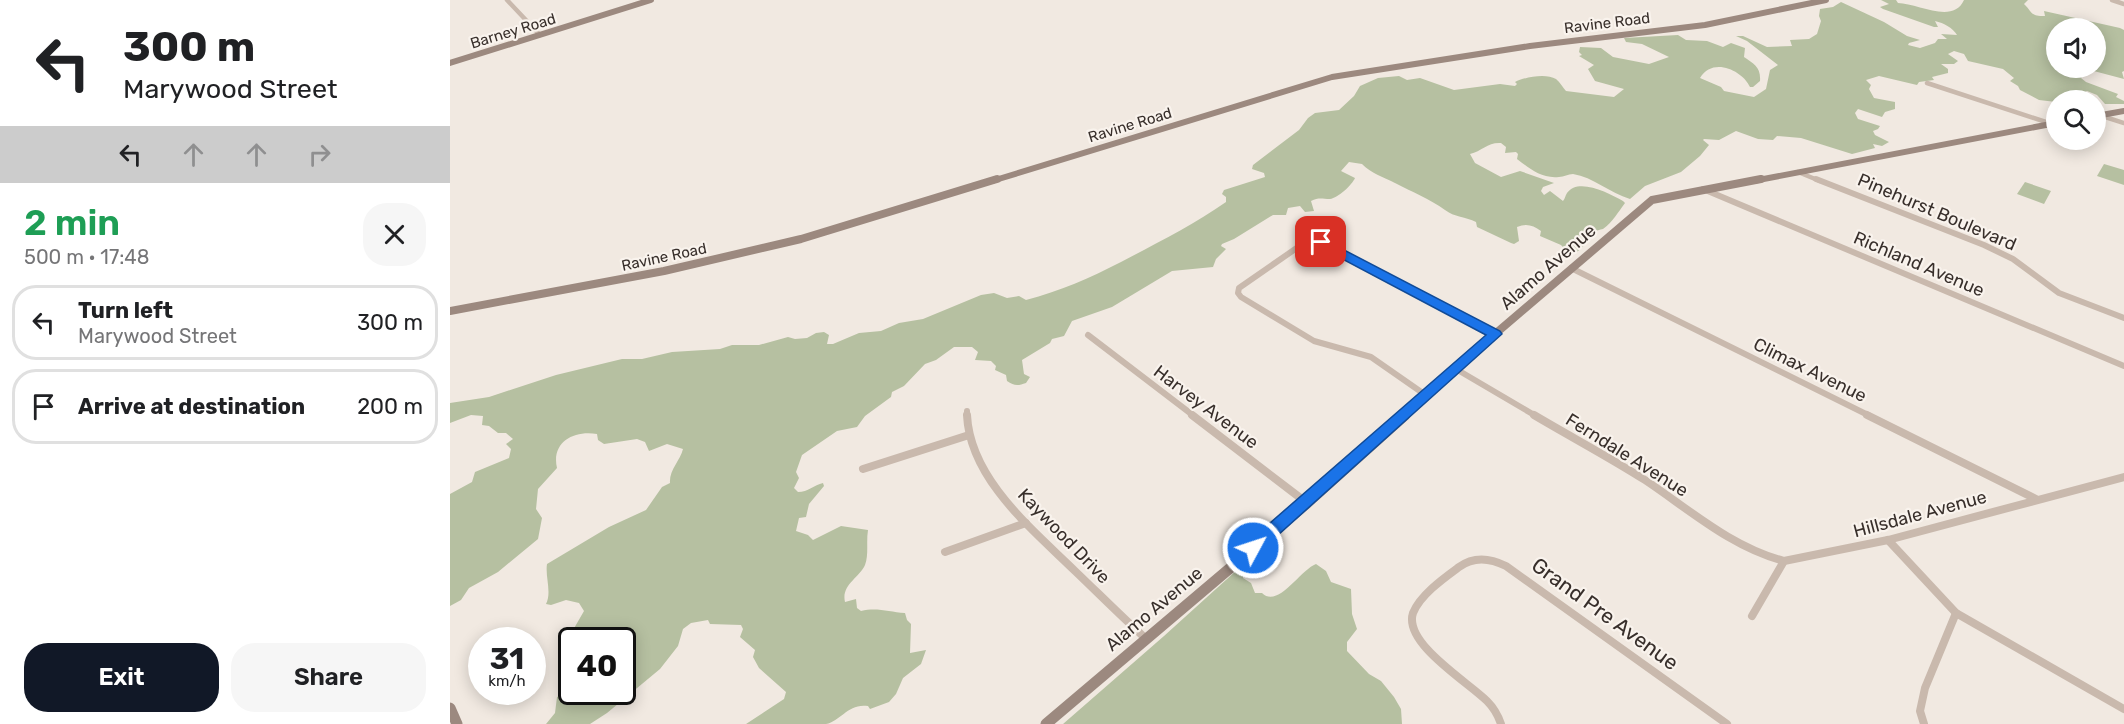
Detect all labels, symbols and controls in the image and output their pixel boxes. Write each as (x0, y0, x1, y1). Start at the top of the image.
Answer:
street label: Barney Road (468, 9, 558, 53)
street label: Ravine Road (1563, 9, 1651, 37)
map controls (2046, 18, 2106, 150)
button: sound (2046, 18, 2106, 78)
text: 300 m (123, 22, 255, 72)
icon: left (24, 24, 102, 102)
text: Marywood Street (123, 73, 338, 105)
button: search (2046, 90, 2106, 150)
street label: Ravine Road (1086, 104, 1174, 146)
icon: left (114, 138, 147, 171)
icon: ahead (177, 138, 210, 171)
icon: ahead (240, 138, 273, 171)
icon: right (303, 138, 336, 171)
street label: Pinehurst Boulevard (1854, 169, 2020, 255)
text: 2 min (24, 201, 120, 244)
button: close (363, 203, 426, 266)
pin (1295, 216, 1346, 267)
street label: Alamo Avenue (1496, 219, 1600, 315)
icon: arrive (1304, 225, 1337, 258)
street label: Richland Avenue (1850, 227, 1988, 301)
street label: Ravine Road (620, 239, 708, 275)
text: 500 m · 17:48 (24, 245, 149, 269)
text: Turn left (78, 297, 173, 324)
icon: left (27, 306, 60, 339)
text: 300 m (357, 309, 423, 336)
text: Marywood Street (78, 324, 237, 348)
street label: Climax Avenue (1750, 333, 1870, 407)
street label: Harvey Avenue (1149, 360, 1263, 454)
icon: arrive (27, 390, 60, 423)
text: Arrive at destination (78, 393, 305, 420)
text: 200 m (357, 393, 423, 420)
street label: Ferndale Avenue (1562, 409, 1692, 501)
street label: Kaywood Drive (1013, 484, 1115, 588)
street label: Hillsdale Avenue (1851, 486, 1989, 542)
position arrow (1221, 516, 1285, 580)
street label: Grand Pre Avenue (1527, 552, 1684, 675)
street label: Alamo Avenue (1101, 562, 1207, 656)
speed limit sign: 40 (558, 627, 636, 705)
text: 31 (490, 641, 524, 677)
button: Exit (24, 643, 219, 712)
button: Share (231, 643, 426, 712)
text: km/h (488, 672, 526, 690)

